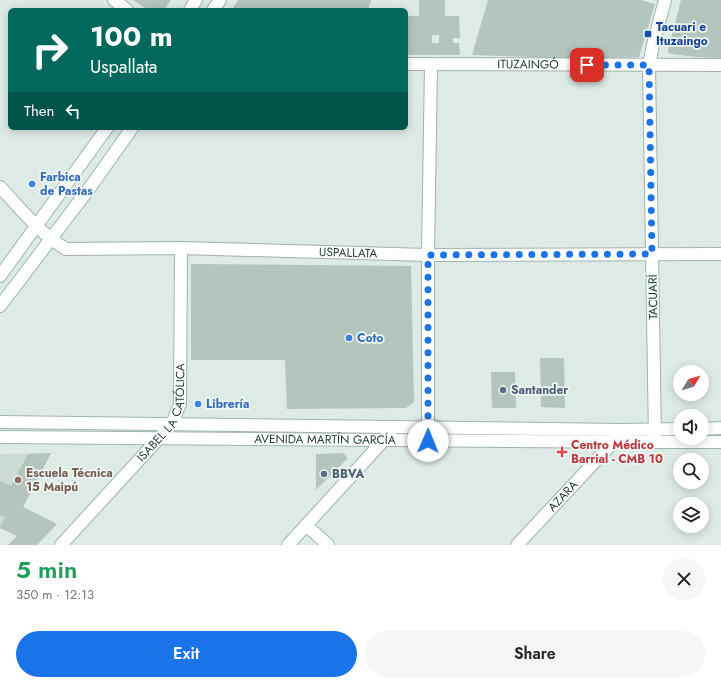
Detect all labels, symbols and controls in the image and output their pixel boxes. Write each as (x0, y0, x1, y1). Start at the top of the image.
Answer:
text: 100 m (90, 16, 173, 57)
place label: Tacuari e Ituzaingo (656, 18, 708, 50)
icon: right (24, 24, 76, 76)
marker: Tacuari e Ituzaingo (643, 29, 653, 39)
pin (570, 48, 604, 82)
text: Uspallata (90, 54, 157, 80)
icon: arrive (576, 54, 598, 76)
street label: ITUZAINGÓ (497, 55, 559, 73)
text: Then (24, 100, 54, 122)
icon: left (62, 100, 84, 122)
place label: Farbica de Pastas (40, 168, 93, 200)
marker: Farbica de Pastas (27, 179, 37, 189)
street label: USPALLATA (319, 243, 378, 263)
street label: TACUARÍ (644, 273, 662, 320)
place label: Coto (357, 329, 383, 347)
marker: Coto (344, 333, 354, 343)
street label: ISABEL LA CATÓLICA (132, 363, 189, 466)
north arrow (673, 365, 709, 401)
map controls (673, 365, 709, 533)
place label: Santander (511, 381, 568, 399)
marker: Santander (498, 385, 508, 395)
place label: Librería (206, 395, 249, 413)
marker: Librería (193, 399, 203, 409)
button: sound (673, 409, 709, 445)
position arrow (407, 420, 449, 462)
street label: AVENIDA MARTÍN GARCÍA (254, 430, 396, 449)
place label: Centro Médico Barrial - CMB 10 (571, 436, 663, 468)
marker: Centro Médico Barrial - CMB 10 (556, 446, 568, 458)
button: search (673, 453, 709, 489)
place label: Escuela Técnica 15 Maipú (26, 464, 113, 496)
place label: BBVA (332, 465, 364, 483)
marker: BBVA (319, 469, 329, 479)
marker: Escuela Técnica 15 Maipú (13, 475, 23, 485)
street label: AZARA (544, 476, 582, 516)
button: layers (673, 497, 709, 533)
text: 5 min (16, 552, 77, 587)
button: close (663, 558, 705, 600)
text: 350 m · 12:13 (16, 585, 94, 604)
button: Exit (16, 631, 357, 677)
button: Share (365, 631, 705, 677)

